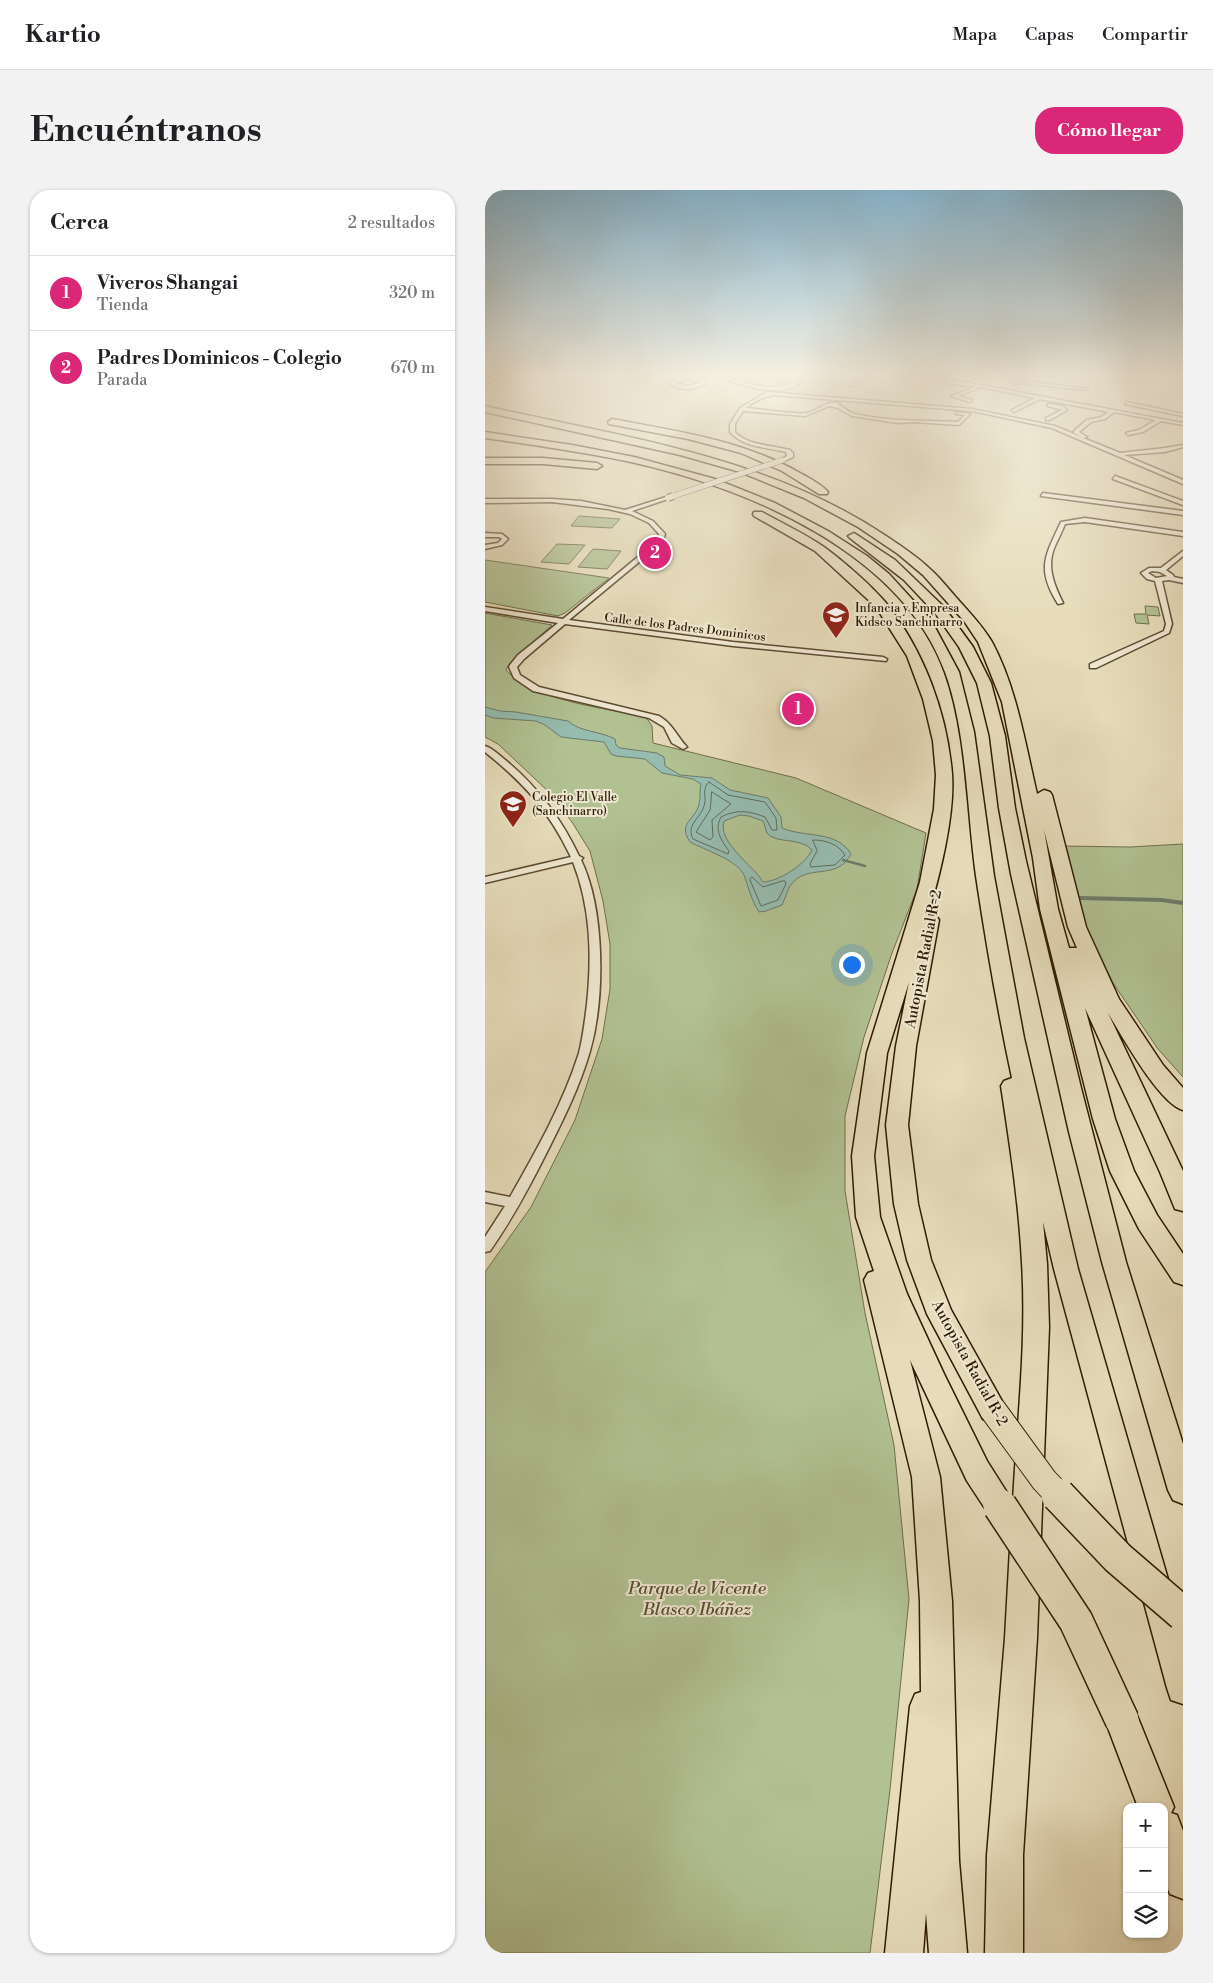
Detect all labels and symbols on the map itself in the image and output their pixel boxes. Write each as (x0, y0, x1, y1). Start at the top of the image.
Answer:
pin: 2 (639, 534, 671, 572)
school or university icon: Infancia y Empresa Kidsco Sanchinarro (821, 600, 851, 639)
place label: Infancia y Empresa Kidsco Sanchinarro (855, 601, 963, 630)
street label: Calle de los Padres Dominicos (603, 610, 766, 645)
pin: 1 (782, 690, 814, 728)
school or university icon: Colegio El Valle (Sanchinarro) (498, 789, 528, 828)
place label: Colegio El Valle (Sanchinarro) (532, 790, 617, 819)
street label: Autopista Radial R-2 (901, 888, 946, 1031)
your location (839, 952, 865, 978)
street label: Autopista Radial R-2 (927, 1296, 1012, 1429)
park label: Parque de Vicente Blasco Ibáñez (627, 1577, 767, 1621)

